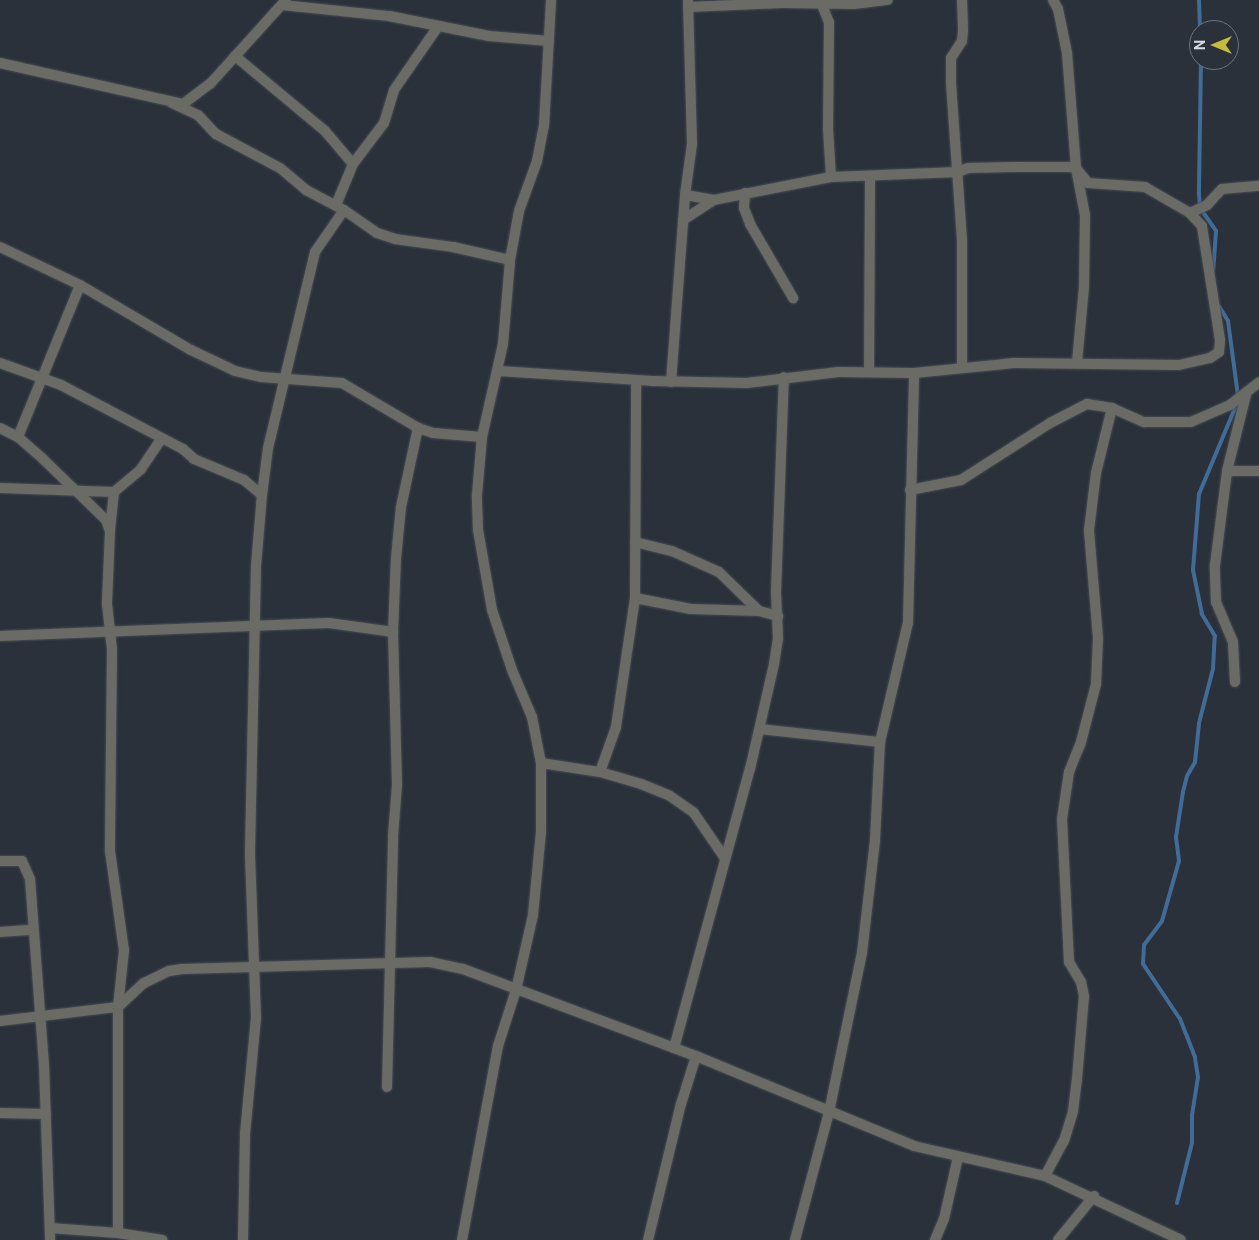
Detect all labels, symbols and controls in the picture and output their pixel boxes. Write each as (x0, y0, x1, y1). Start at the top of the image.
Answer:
north arrow (1189, 20, 1239, 70)
text: N (1192, 40, 1208, 50)

